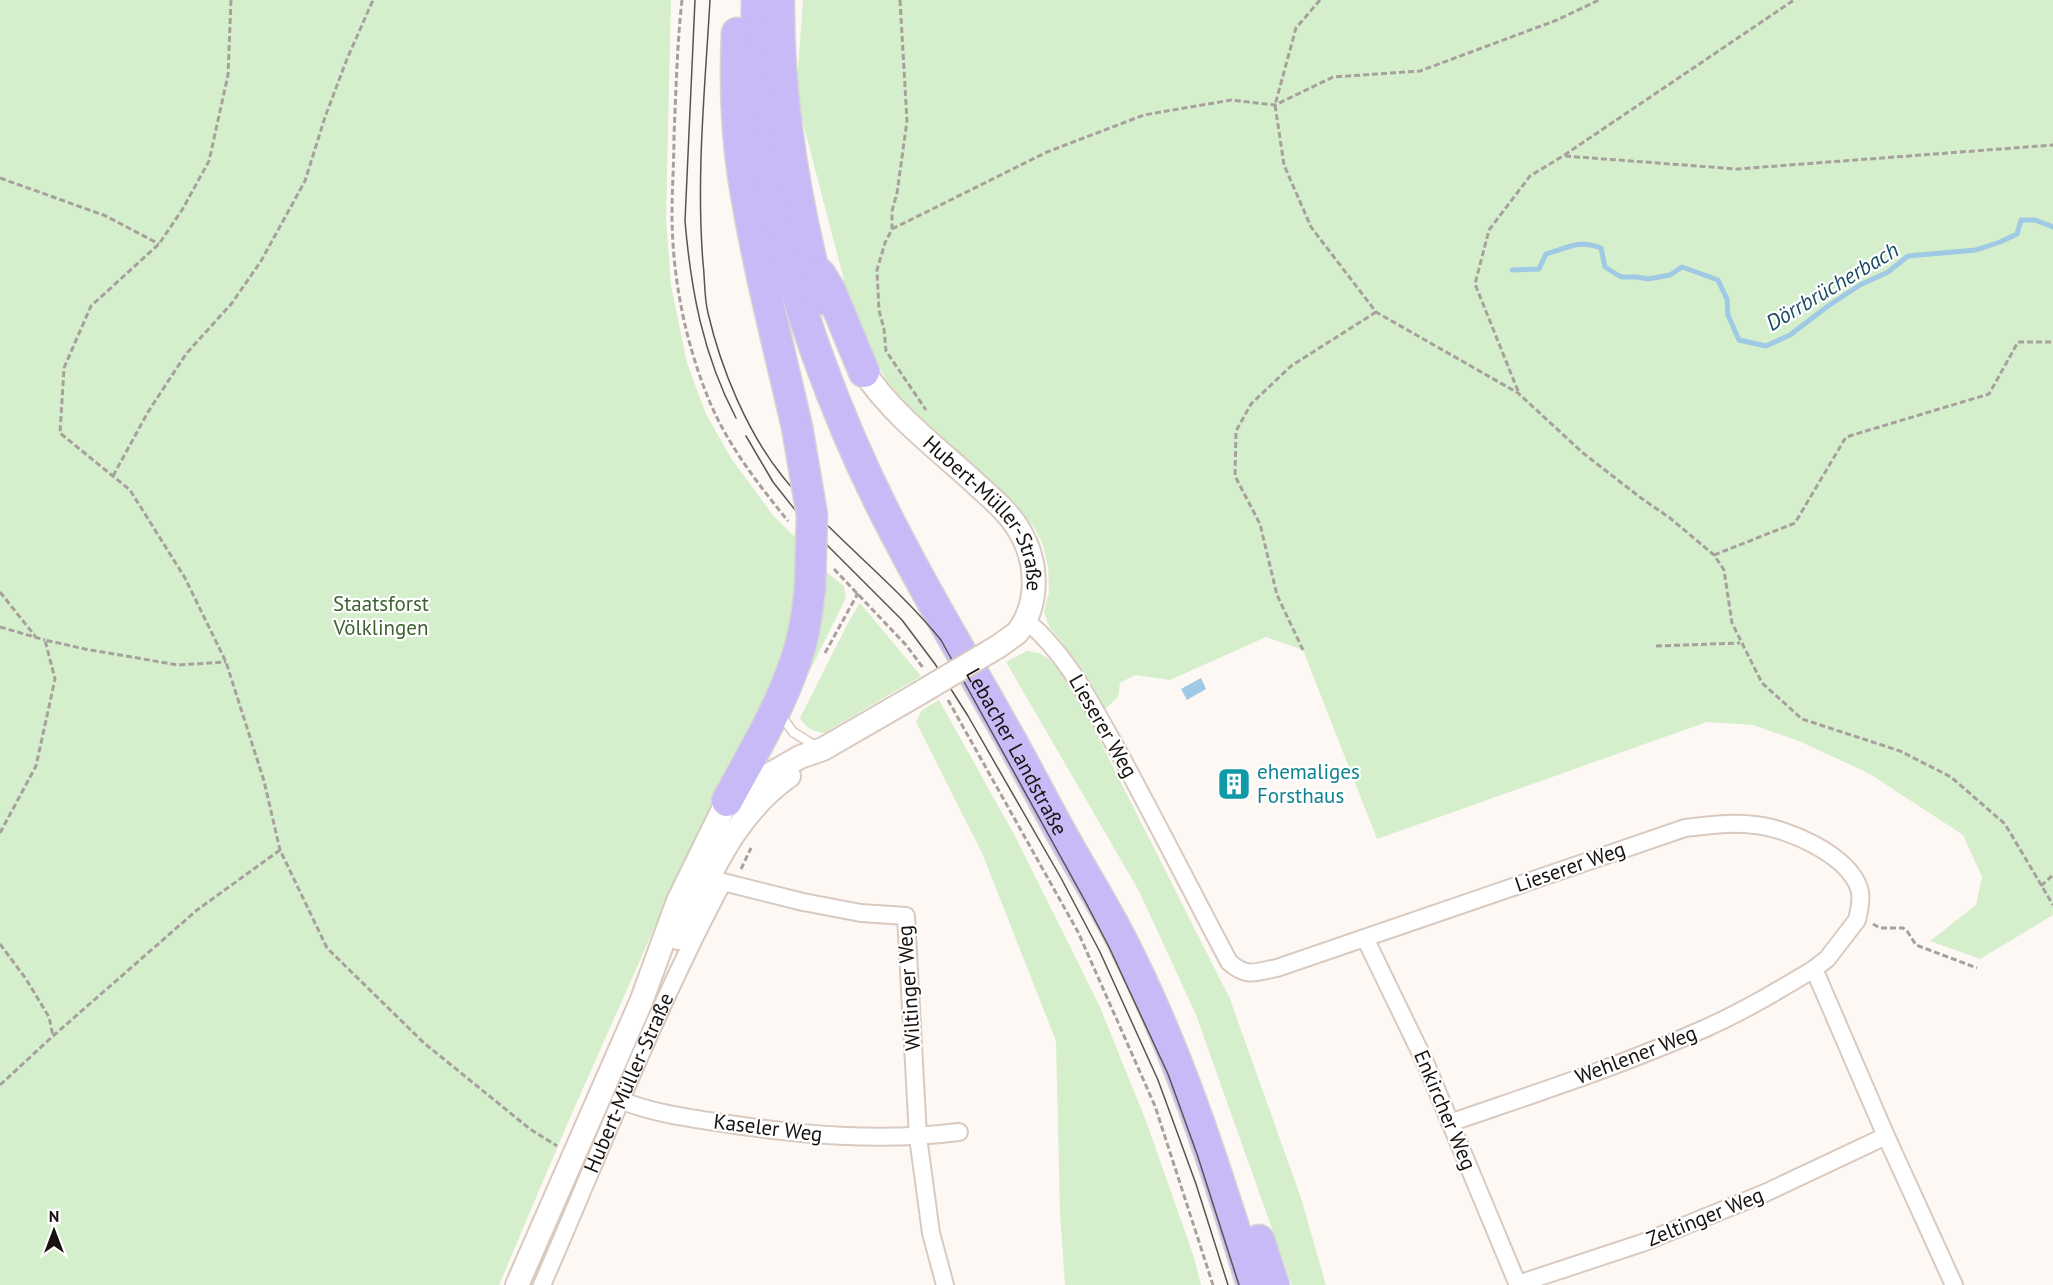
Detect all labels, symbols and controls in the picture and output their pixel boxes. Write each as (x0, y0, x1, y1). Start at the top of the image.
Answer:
water label: Dörrbrücherbach (1760, 235, 1904, 337)
street label: Hubert-Müller-Straße (918, 429, 1048, 592)
park label: Staatsforst Völklingen (332, 590, 429, 641)
street label: Lebacher Landstraße (960, 663, 1074, 840)
street label: Lieserer Weg (1063, 669, 1144, 782)
place label: ehemaliges Forsthaus (1257, 758, 1360, 809)
building icon: ehemaliges Forsthaus (1216, 766, 1252, 802)
street label: Lieserer Weg (1511, 835, 1629, 898)
street label: Wiltinger Weg (891, 924, 926, 1052)
street label: Hubert-Müller-Straße (577, 988, 680, 1177)
street label: Wehlener Weg (1571, 1019, 1700, 1090)
street label: Enkircher Weg (1408, 1046, 1483, 1174)
street label: Kaseler Weg (712, 1107, 824, 1148)
street label: Zeltinger Weg (1642, 1181, 1767, 1252)
north arrow (24, 1201, 84, 1261)
text: N (49, 1206, 59, 1226)

